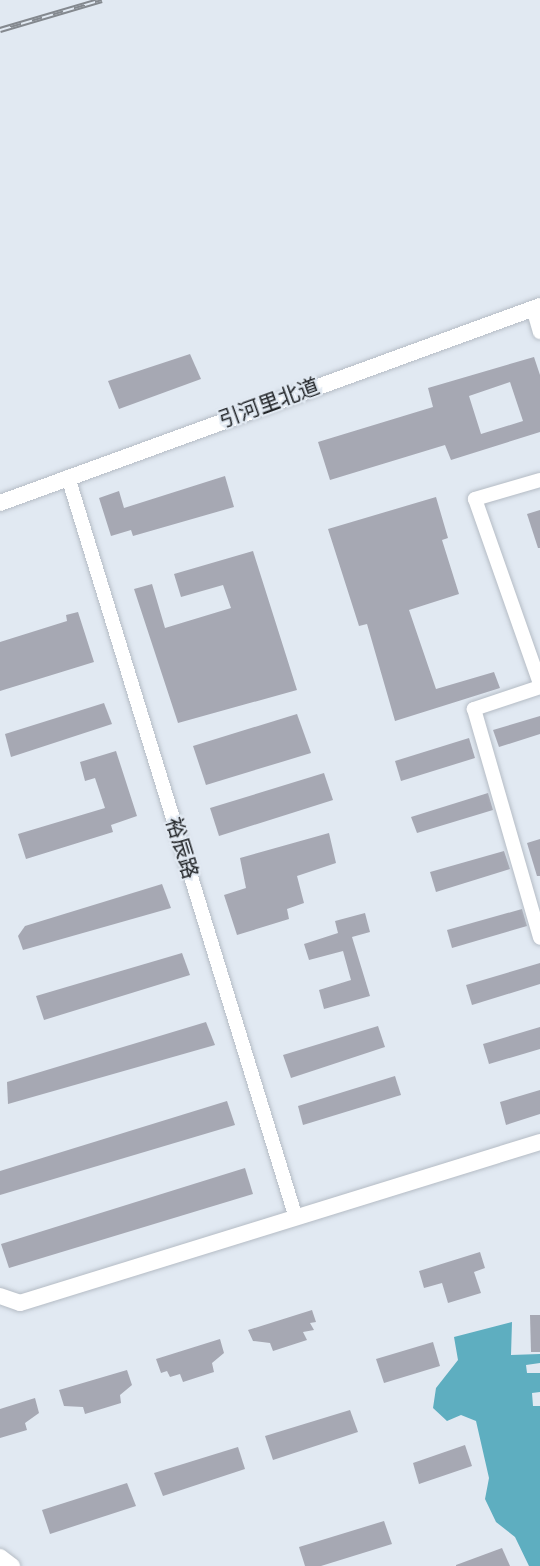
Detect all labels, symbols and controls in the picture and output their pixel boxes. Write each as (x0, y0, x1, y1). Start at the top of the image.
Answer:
street label: 引河里北道 (215, 373, 323, 433)
street label: 裕辰路 (161, 814, 203, 882)

